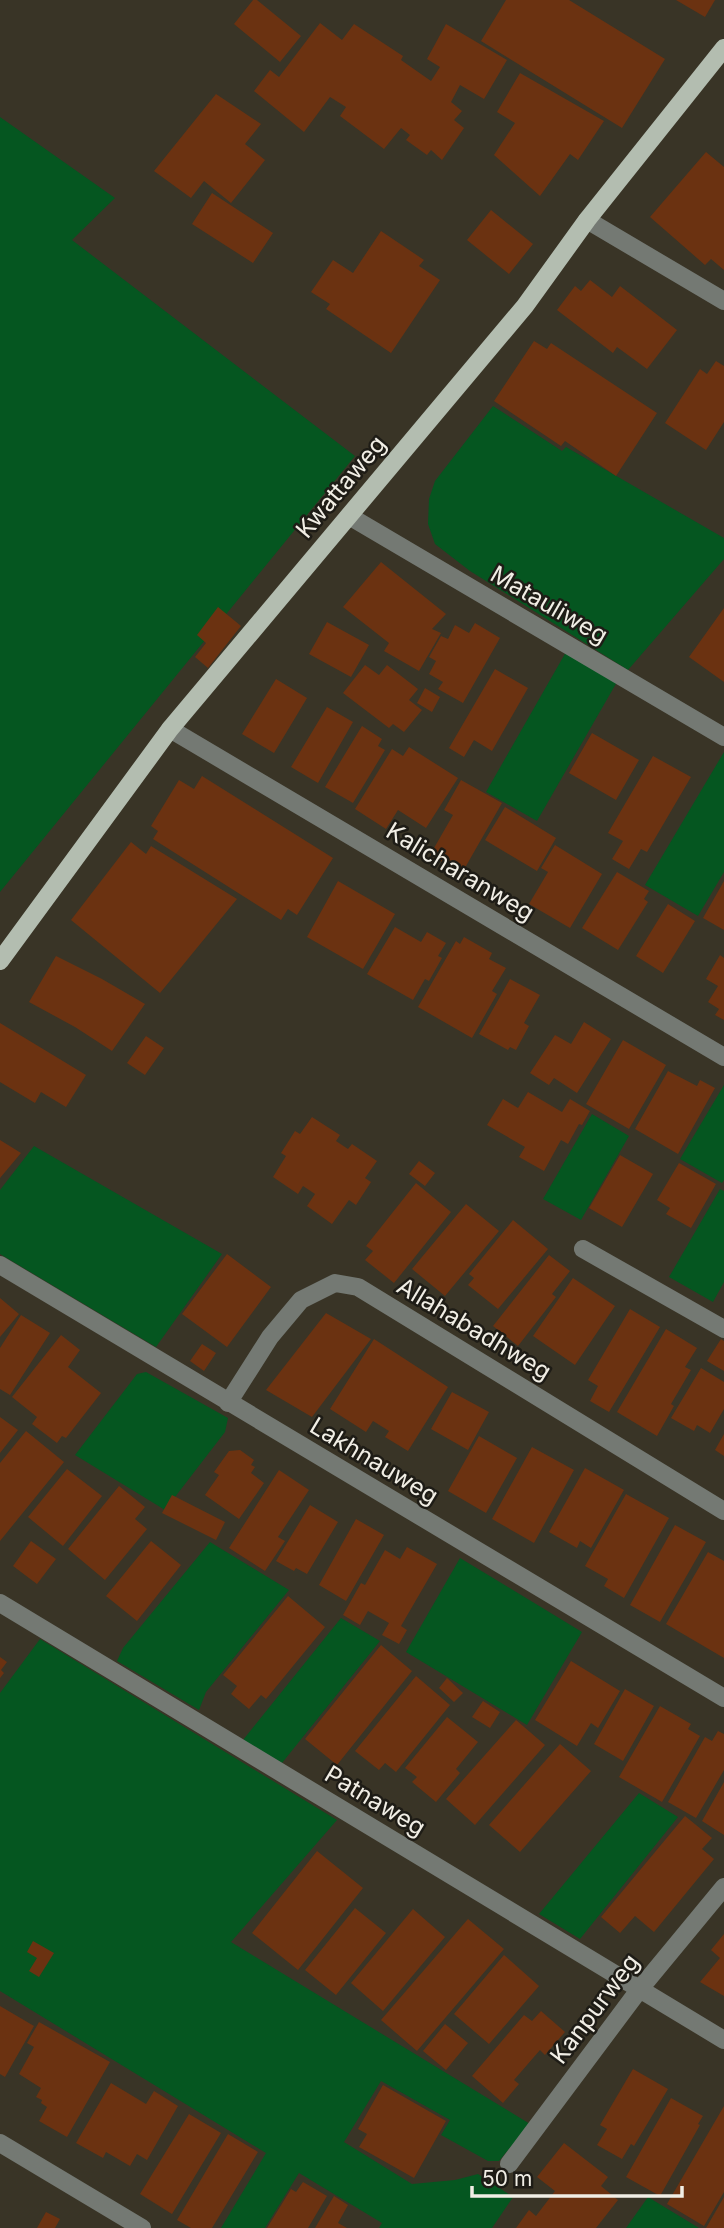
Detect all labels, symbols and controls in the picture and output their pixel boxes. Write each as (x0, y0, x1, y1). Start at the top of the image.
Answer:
street label: Kwattaweg (290, 430, 392, 544)
street label: Matauliweg (486, 559, 613, 650)
street label: Kalicharanweg (381, 816, 539, 927)
street label: Allahabadhweg (392, 1271, 557, 1386)
street label: Lakhnauweg (305, 1411, 444, 1510)
street label: Patnaweg (320, 1759, 431, 1842)
street label: Kanpurweg (544, 1948, 645, 2069)
scale bar (472, 2154, 682, 2198)
text: 50 m (482, 2166, 532, 2191)

